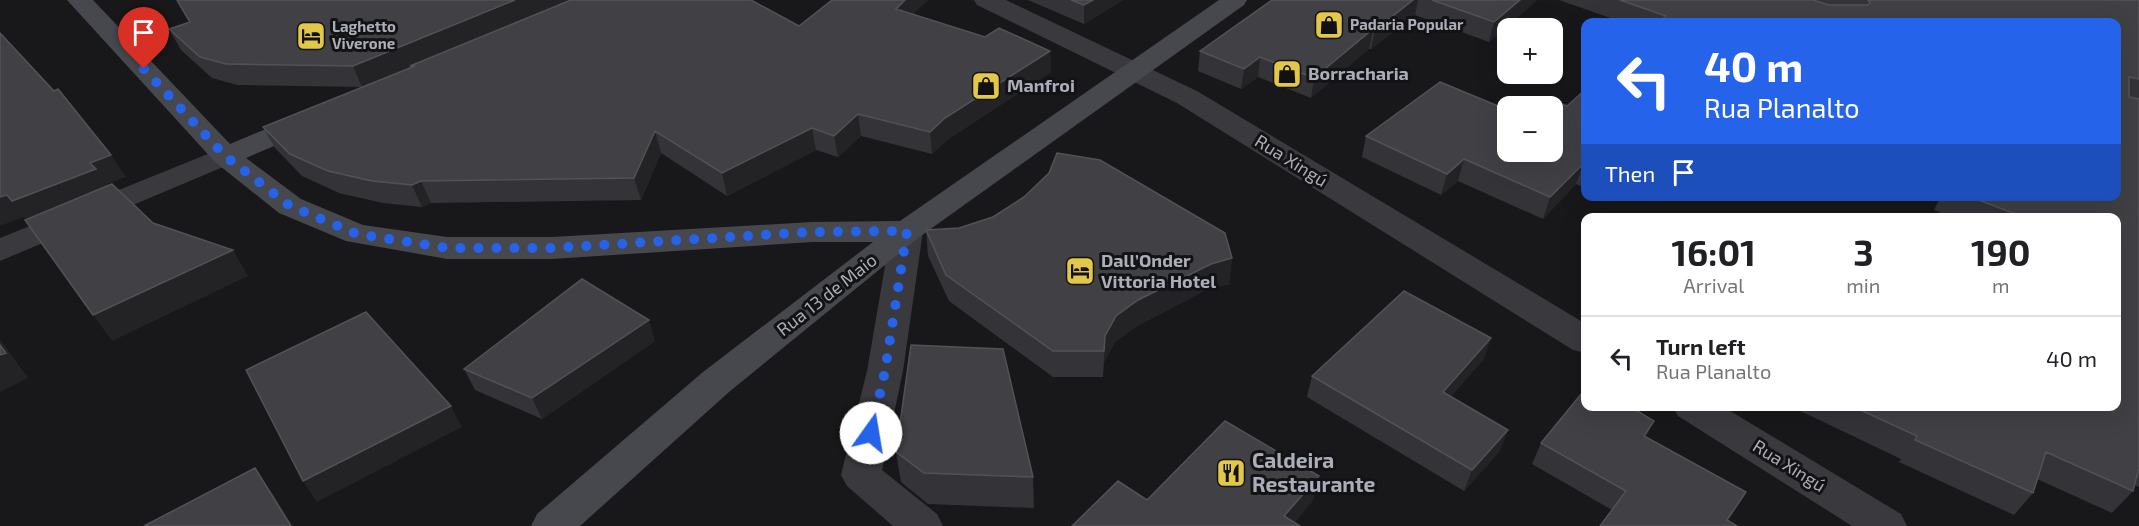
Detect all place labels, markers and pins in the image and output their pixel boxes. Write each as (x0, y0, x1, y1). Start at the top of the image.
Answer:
pin (118, 7, 169, 69)
shop icon: Padaria Popular (1313, 9, 1345, 41)
place label: Padaria Popular (1350, 15, 1464, 33)
place label: Laghetto Viverone (332, 17, 396, 52)
hotel icon: Laghetto Viverone (295, 20, 327, 52)
shop icon: Borracharia (1271, 58, 1303, 90)
place label: Borracharia (1308, 62, 1409, 84)
shop icon: Manfroi (970, 70, 1002, 102)
place label: Manfroi (1007, 74, 1075, 96)
place label: Dall’Onder Vittoria Hotel (1101, 249, 1216, 292)
hotel icon: Dall’Onder Vittoria Hotel (1064, 255, 1096, 287)
place label: Caldeira Restaurante (1252, 447, 1376, 496)
restaurant icon: Caldeira Restaurante (1215, 457, 1247, 489)

